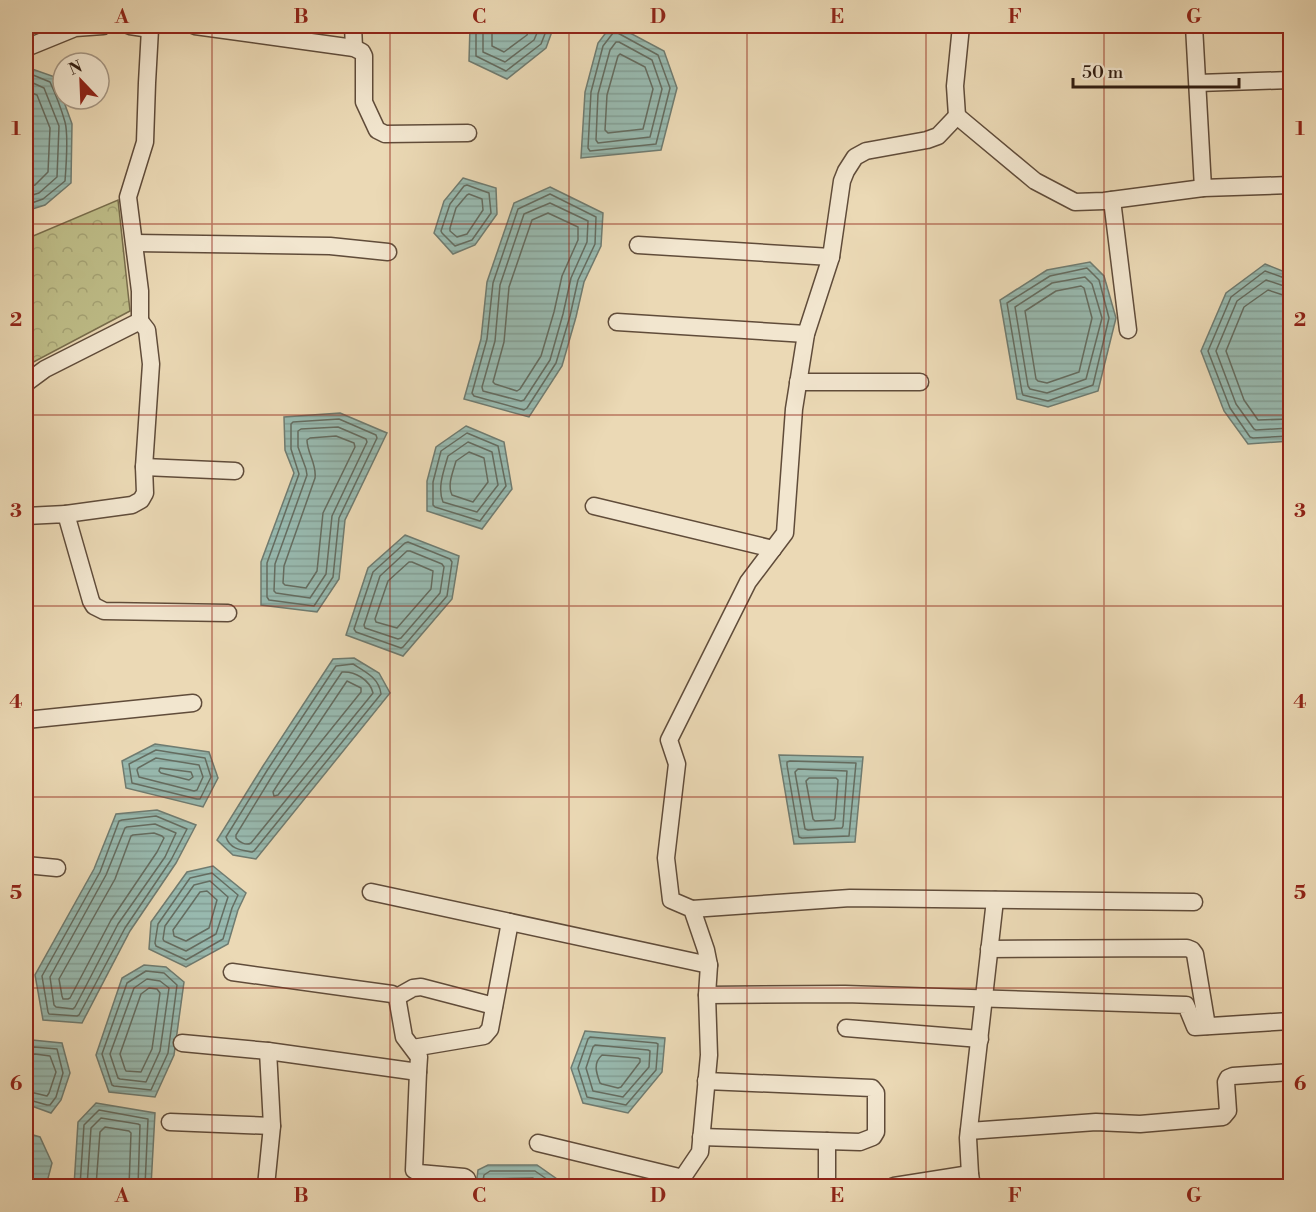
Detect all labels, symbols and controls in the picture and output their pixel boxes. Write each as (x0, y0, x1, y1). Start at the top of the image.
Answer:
text: A (114, 5, 130, 30)
text: B (293, 5, 309, 30)
text: C (472, 5, 486, 30)
text: D (650, 5, 666, 30)
text: E (830, 5, 844, 30)
text: F (1008, 5, 1022, 30)
text: G (1186, 5, 1202, 30)
north arrow (51, 51, 111, 111)
scale bar (1073, 51, 1240, 89)
text: N (66, 56, 86, 80)
text: 50 m (1082, 61, 1124, 84)
text: 1 (11, 117, 21, 142)
text: 1 (1295, 117, 1305, 142)
text: 2 (10, 308, 22, 333)
text: 2 (1294, 308, 1306, 333)
text: 3 (10, 499, 22, 524)
text: 3 (1294, 499, 1306, 524)
text: 4 (9, 690, 23, 715)
text: 4 (1293, 690, 1307, 715)
text: 5 (10, 881, 22, 906)
text: 5 (1294, 881, 1306, 906)
text: 6 (10, 1072, 23, 1097)
text: 6 (1294, 1072, 1307, 1097)
text: A (114, 1184, 130, 1209)
text: B (293, 1184, 309, 1209)
text: C (472, 1184, 486, 1209)
text: D (650, 1184, 666, 1209)
text: E (830, 1184, 844, 1209)
text: F (1008, 1184, 1022, 1209)
text: G (1186, 1184, 1202, 1209)

